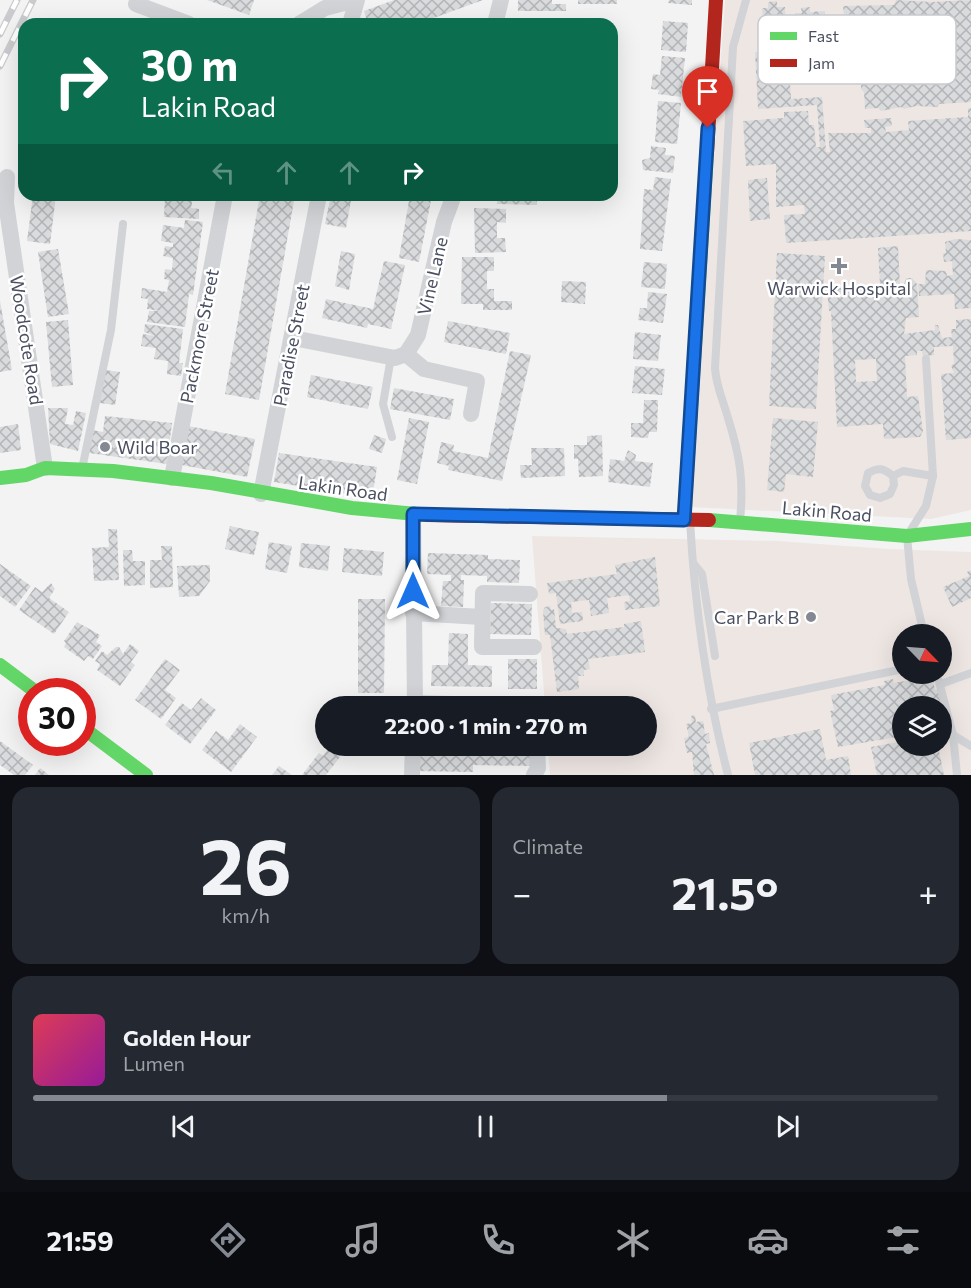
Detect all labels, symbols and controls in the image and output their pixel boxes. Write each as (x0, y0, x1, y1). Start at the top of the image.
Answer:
legend (758, 15, 956, 84)
text: Fast (808, 26, 839, 45)
text: 30 m (141, 38, 238, 90)
icon: right (42, 42, 120, 120)
text: Jam (808, 53, 835, 72)
pin (682, 66, 733, 128)
icon: arrive (691, 75, 724, 108)
text: Lakin Road (141, 90, 276, 123)
icon: left (207, 156, 240, 189)
icon: ahead (270, 156, 303, 189)
icon: ahead (333, 156, 366, 189)
icon: right (396, 156, 429, 189)
street label: Vine Lane (412, 235, 452, 317)
marker: Warwick Hospital (830, 257, 848, 275)
street label: Packmore Street (175, 267, 223, 405)
street label: Woodcote Road (6, 274, 48, 406)
place label: Warwick Hospital (767, 277, 911, 299)
street label: Paradise Street (268, 282, 314, 408)
place label: Wild Boar (117, 436, 197, 458)
marker: Wild Boar (98, 440, 112, 454)
street label: Lakin Road (297, 471, 389, 505)
street label: Lakin Road (781, 496, 873, 526)
position arrow (381, 559, 445, 623)
place label: Car Park B (714, 606, 799, 628)
marker: Car Park B (804, 610, 818, 624)
north arrow (892, 624, 952, 684)
map controls (892, 624, 952, 756)
speed limit sign: 30 (18, 678, 96, 756)
button: layers (892, 696, 952, 756)
text: 22:00 · 1 min · 270 m (384, 712, 588, 739)
text: 26 (200, 816, 292, 911)
text: Climate (513, 834, 583, 858)
text: 21.5° (671, 864, 778, 919)
text: − (513, 872, 531, 913)
text: + (919, 872, 938, 913)
text: km/h (221, 903, 270, 927)
text: Golden Hour (123, 1024, 251, 1051)
text: Lumen (123, 1051, 185, 1075)
icon: previous (167, 1110, 200, 1143)
icon: pause (469, 1110, 502, 1143)
icon: next (771, 1110, 804, 1143)
icon: directions (207, 1219, 249, 1261)
icon: music (342, 1219, 384, 1261)
icon: phone (477, 1219, 519, 1261)
icon: climate (612, 1219, 654, 1261)
icon: car (747, 1219, 789, 1261)
icon: filters (882, 1219, 924, 1261)
text: 21:59 (47, 1224, 114, 1257)

